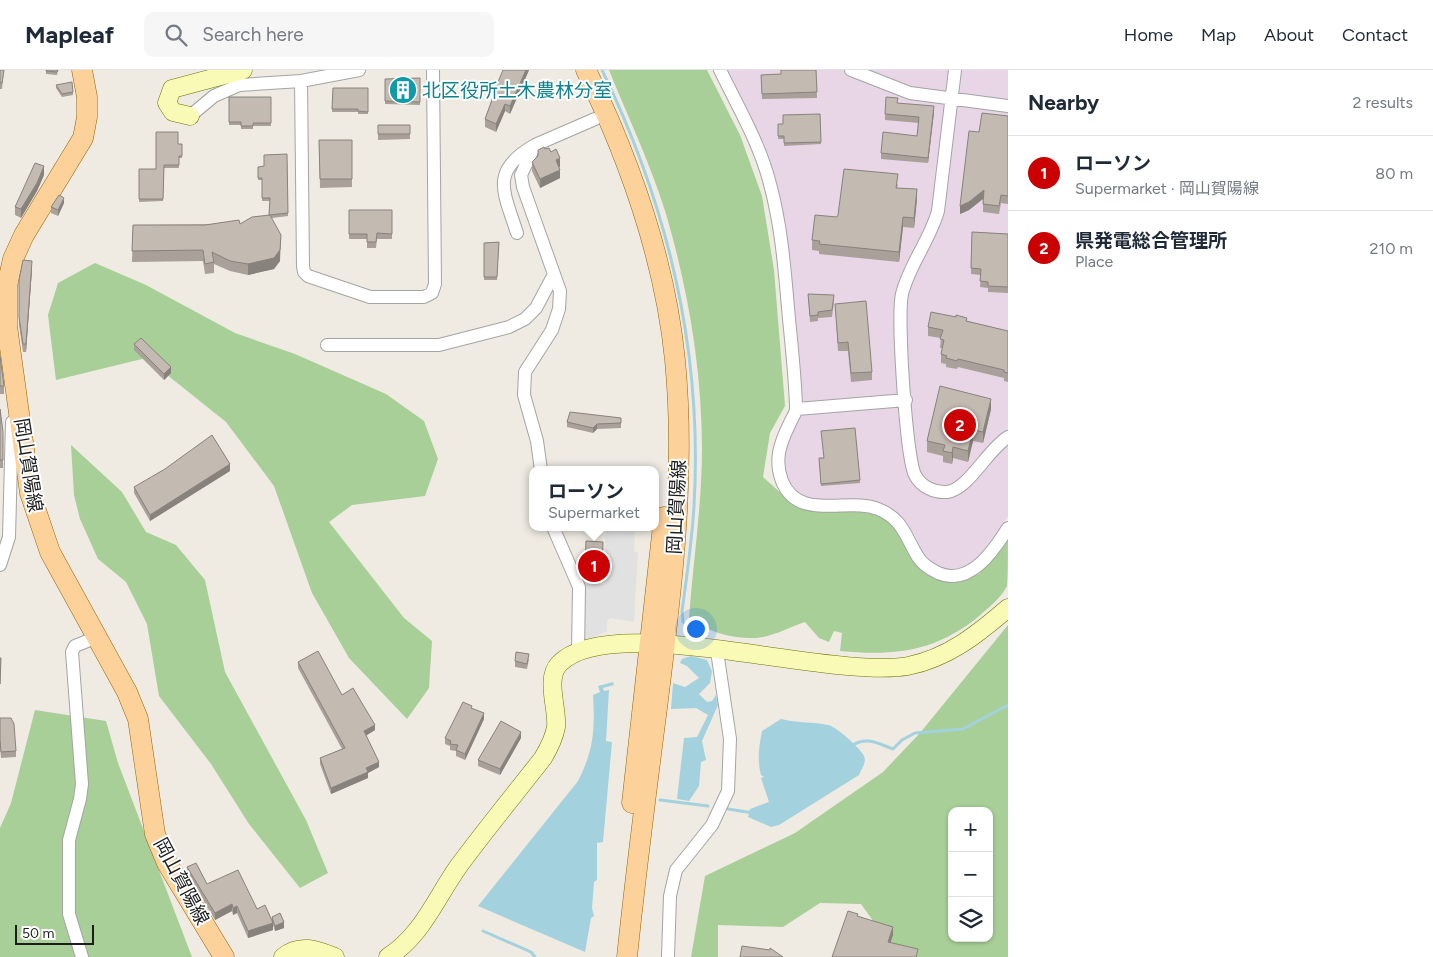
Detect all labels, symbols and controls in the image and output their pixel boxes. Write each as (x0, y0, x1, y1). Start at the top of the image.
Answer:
search box (144, 12, 494, 57)
text: Mapleaf (25, 20, 114, 49)
icon: search (162, 21, 190, 49)
text: Search here (202, 23, 304, 46)
text: Home (1124, 24, 1173, 46)
text: Map (1201, 24, 1236, 46)
text: About (1264, 24, 1314, 46)
text: Contact (1342, 24, 1408, 46)
building icon: 北区役所土木農林分室 (388, 75, 418, 105)
place label: 北区役所土木農林分室 (422, 79, 612, 102)
text: Nearby (1028, 90, 1099, 115)
text: 2 results (1353, 93, 1413, 112)
text: ローソン (1075, 152, 1151, 175)
text: 1 (1041, 164, 1047, 183)
text: 80 m (1375, 164, 1413, 183)
text: Supermarket · 岡山賀陽線 (1075, 179, 1259, 198)
text: 県発電総合管理所 (1075, 229, 1227, 252)
text: 2 (1039, 239, 1049, 258)
text: 210 m (1370, 239, 1413, 258)
text: Place (1075, 252, 1113, 271)
pin: 2 (944, 406, 976, 444)
street label: 岡山賀陽線 (10, 416, 47, 514)
street label: 岡山賀陽線 (663, 459, 690, 555)
popup (529, 466, 659, 531)
text: ローソン (548, 480, 624, 503)
text: Supermarket (548, 503, 640, 522)
pin: 1 (578, 547, 610, 585)
your location (683, 616, 709, 642)
map controls (948, 807, 993, 942)
button: + (948, 807, 993, 852)
street label: 岡山賀陽線 (149, 834, 214, 929)
button: − (948, 852, 993, 897)
button: layers (948, 897, 993, 942)
scale bar (15, 922, 94, 945)
text: 50 m (22, 925, 54, 942)

